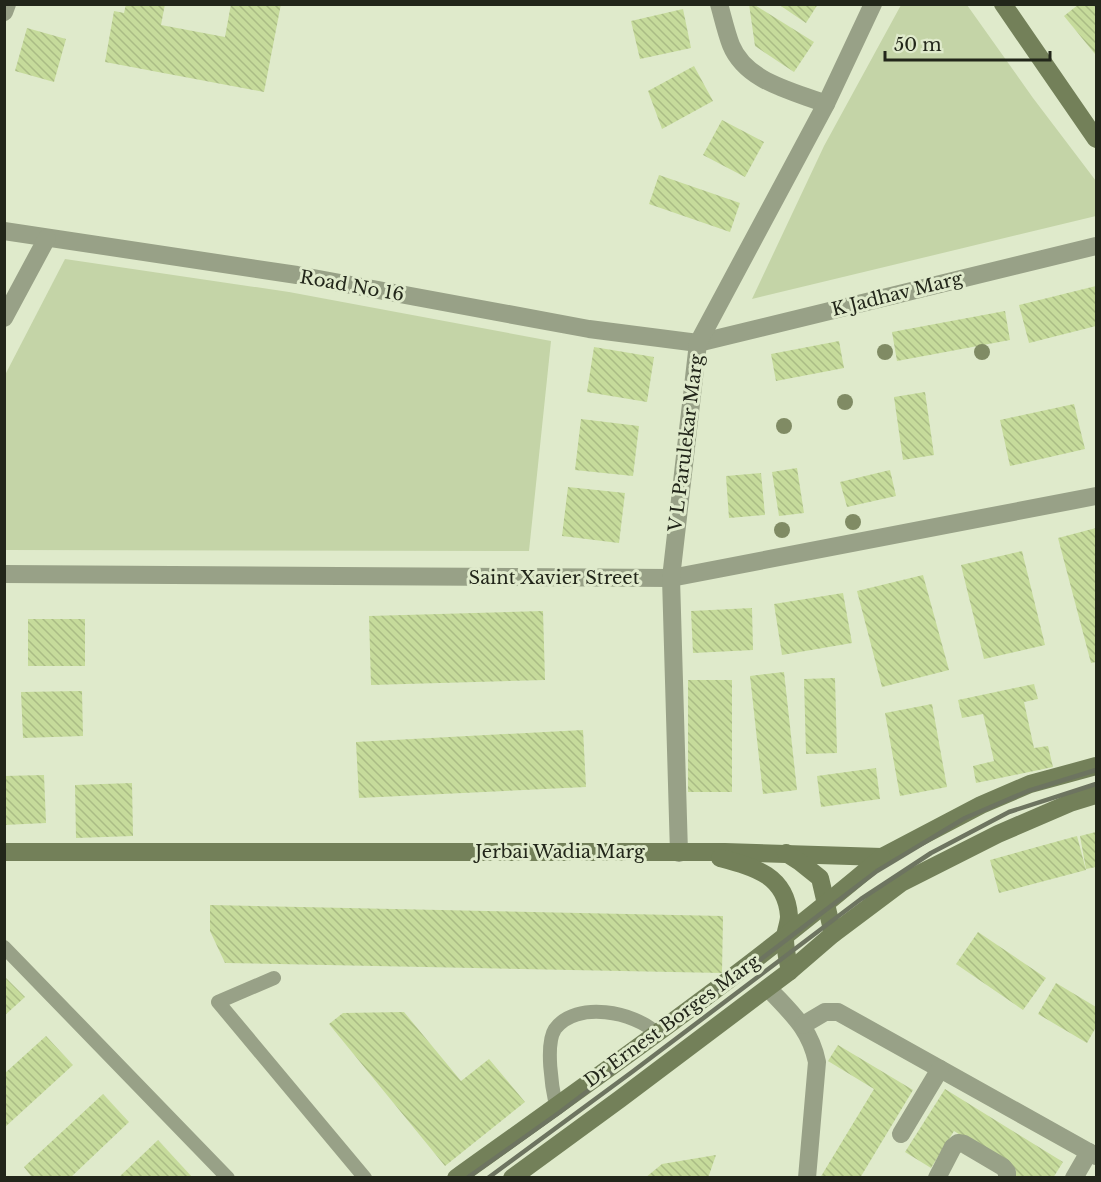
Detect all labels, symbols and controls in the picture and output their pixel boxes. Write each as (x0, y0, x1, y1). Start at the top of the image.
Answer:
scale bar (885, 24, 1050, 62)
text: 50 m (894, 34, 942, 56)
street label: Road No 16 (298, 266, 406, 306)
street label: K Jadhav Marg (829, 267, 965, 321)
street label: V L Parulekar Marg (664, 353, 708, 534)
street label: Saint Xavier Street (469, 567, 640, 589)
street label: Jerbai Wadia Marg (473, 841, 645, 863)
street label: Dr Ernest Borges Marg (580, 950, 764, 1092)

